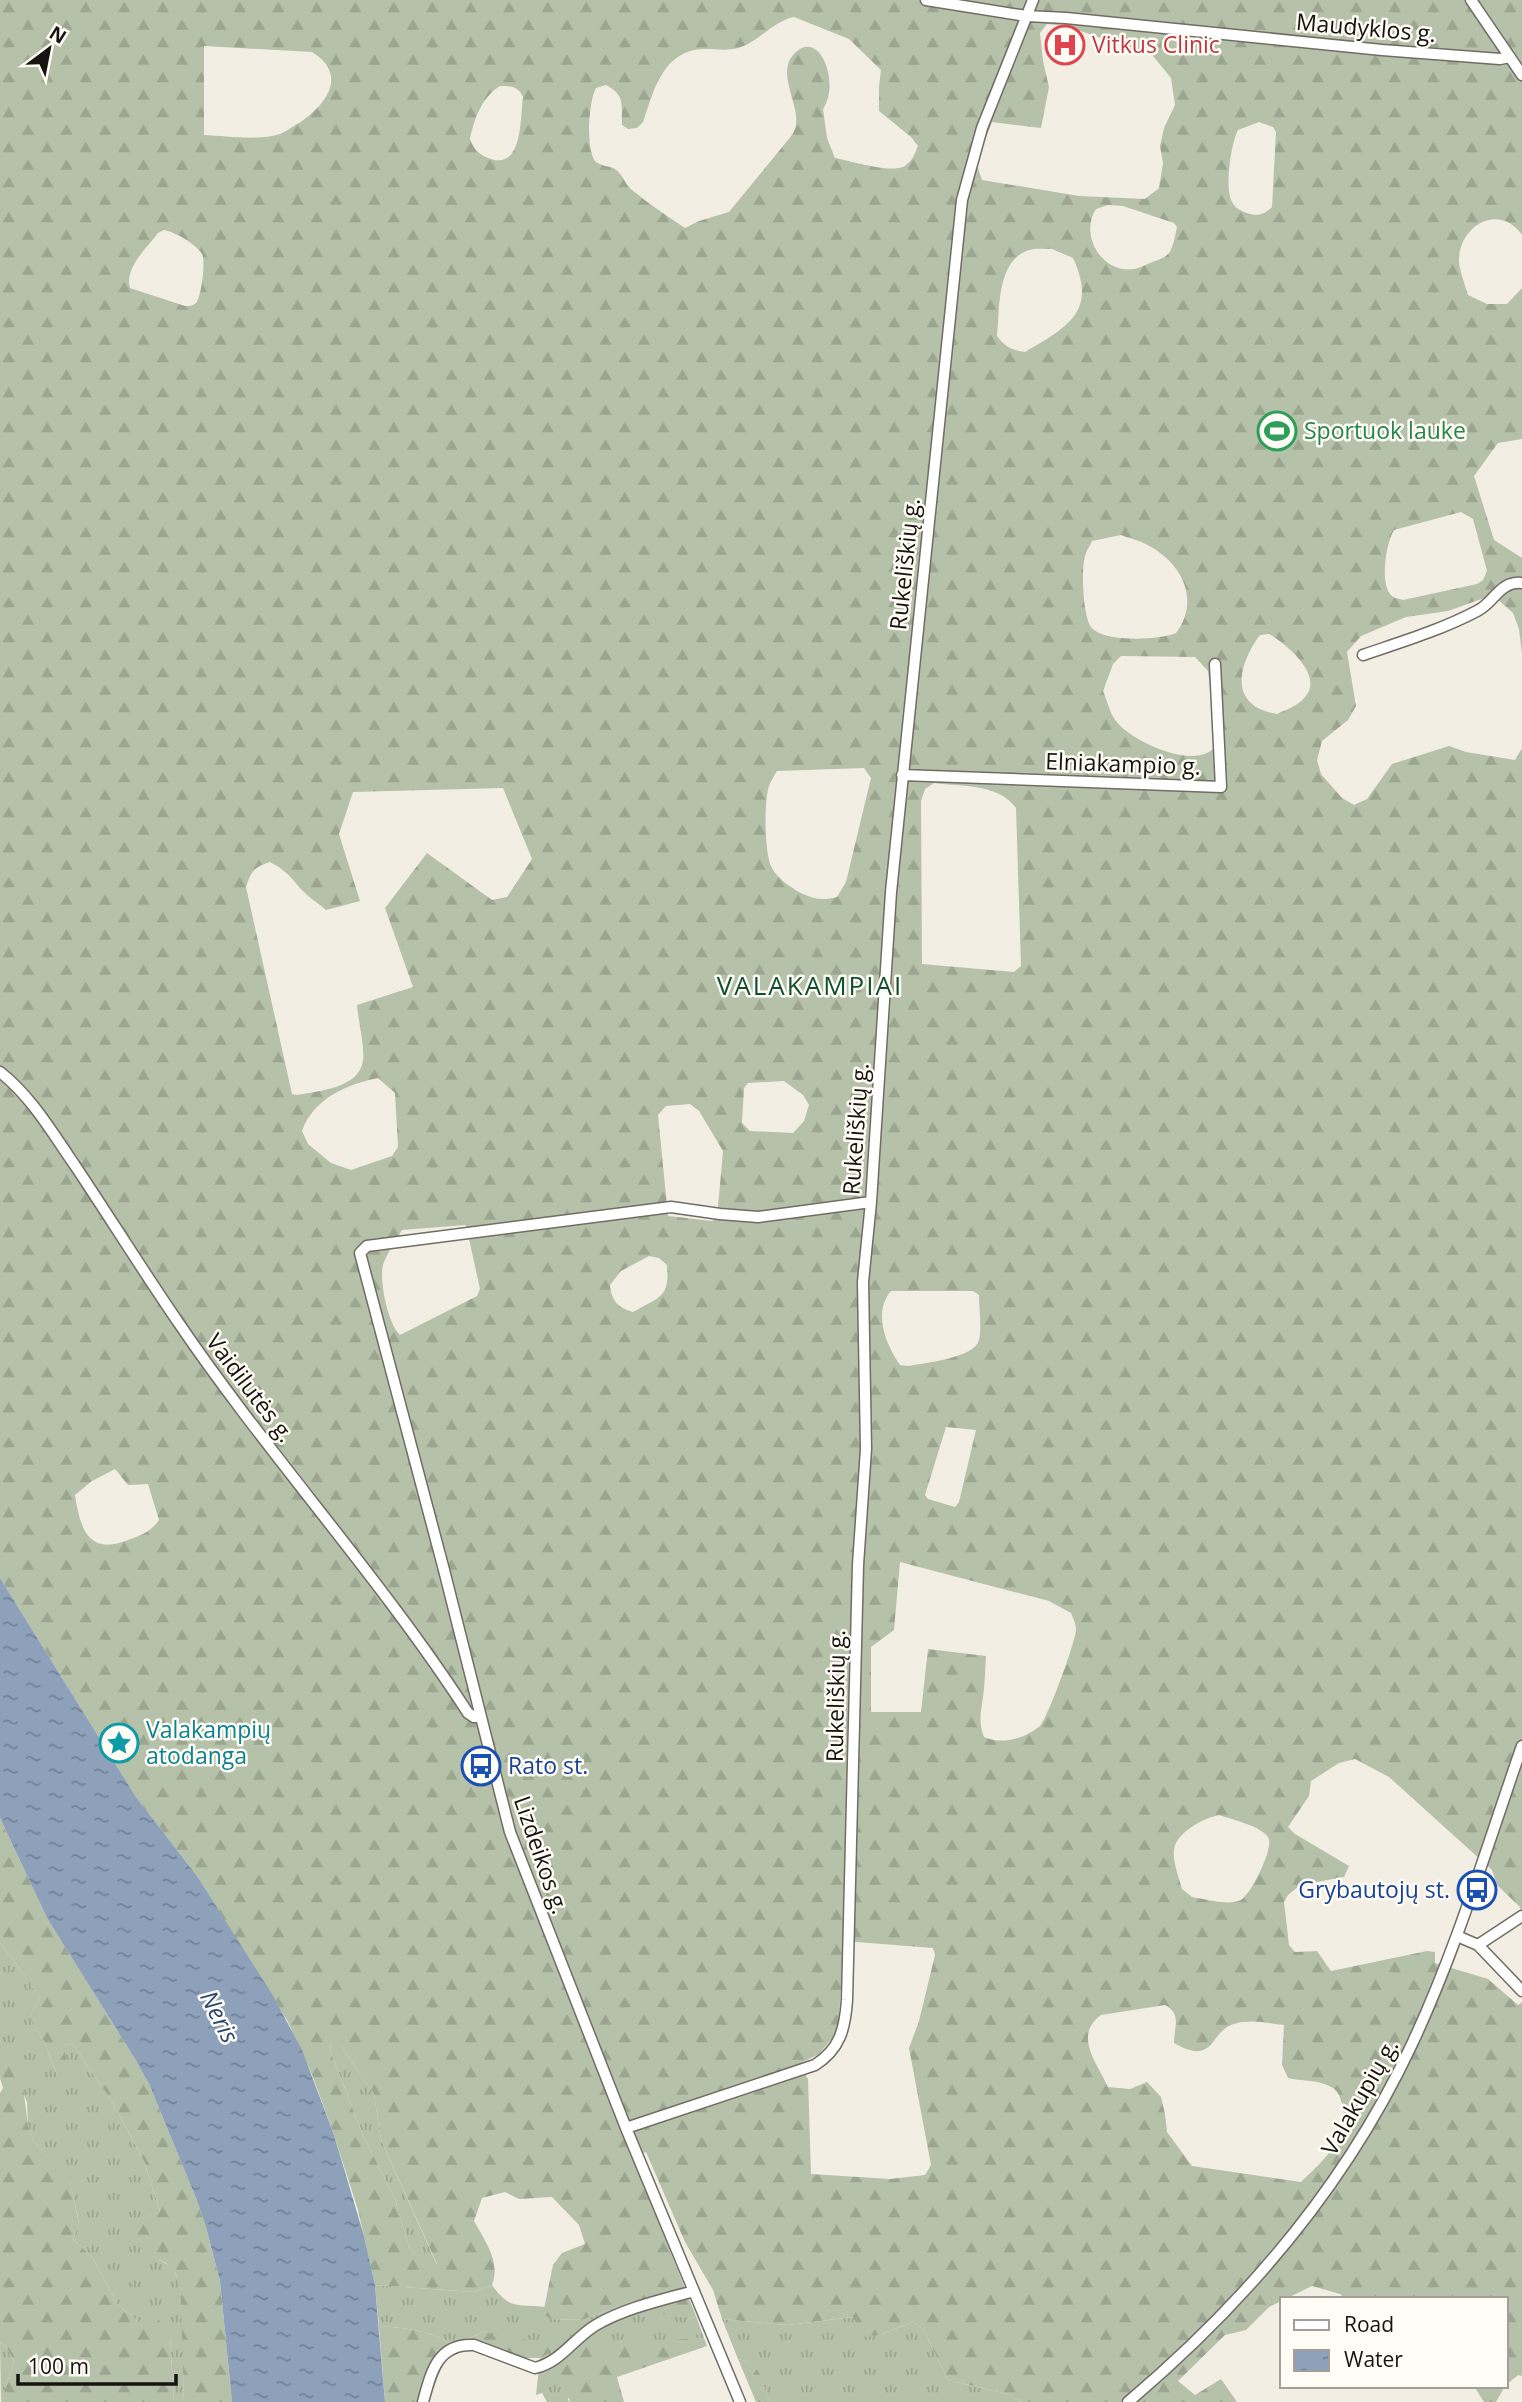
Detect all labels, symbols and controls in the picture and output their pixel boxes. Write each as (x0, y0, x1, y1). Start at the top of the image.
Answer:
street label: Maudyklos g. (1295, 5, 1437, 49)
north arrow (14, 14, 84, 84)
text: N (45, 19, 71, 50)
hospital icon: Vitkus Clinic (1044, 24, 1086, 66)
place label: Vitkus Clinic (1092, 28, 1220, 60)
sports icon: Sportuok lauke (1256, 410, 1298, 452)
place label: Sportuok lauke (1304, 414, 1466, 446)
street label: Rukeliškių g. (881, 496, 927, 631)
street label: Elniakampio g. (1045, 744, 1201, 782)
district label: VALAKAMPIAI (717, 967, 903, 1003)
street label: Rukeliškių g. (834, 1062, 876, 1196)
street label: Vaidilutės g. (199, 1326, 302, 1448)
street label: Rukeliškių g. (818, 1630, 852, 1762)
place label: Valakampių atodanga (146, 1713, 271, 1771)
place icon: Valakampių atodanga (98, 1722, 140, 1764)
bus stop icon: Rato st. (460, 1745, 502, 1787)
place label: Rato st. (508, 1749, 588, 1781)
street label: Lizdeikos g. (507, 1791, 577, 1918)
bus stop icon: Grybautojų st. (1456, 1869, 1498, 1911)
place label: Grybautojų st. (1298, 1873, 1450, 1905)
water label: Neris (193, 1984, 247, 2048)
street label: Valakupių g. (1313, 2032, 1405, 2161)
legend (1280, 2297, 1508, 2388)
text: Road (1344, 2310, 1394, 2338)
scale bar (18, 2342, 175, 2386)
text: Water (1344, 2345, 1403, 2373)
text: 100 m (28, 2352, 89, 2380)

